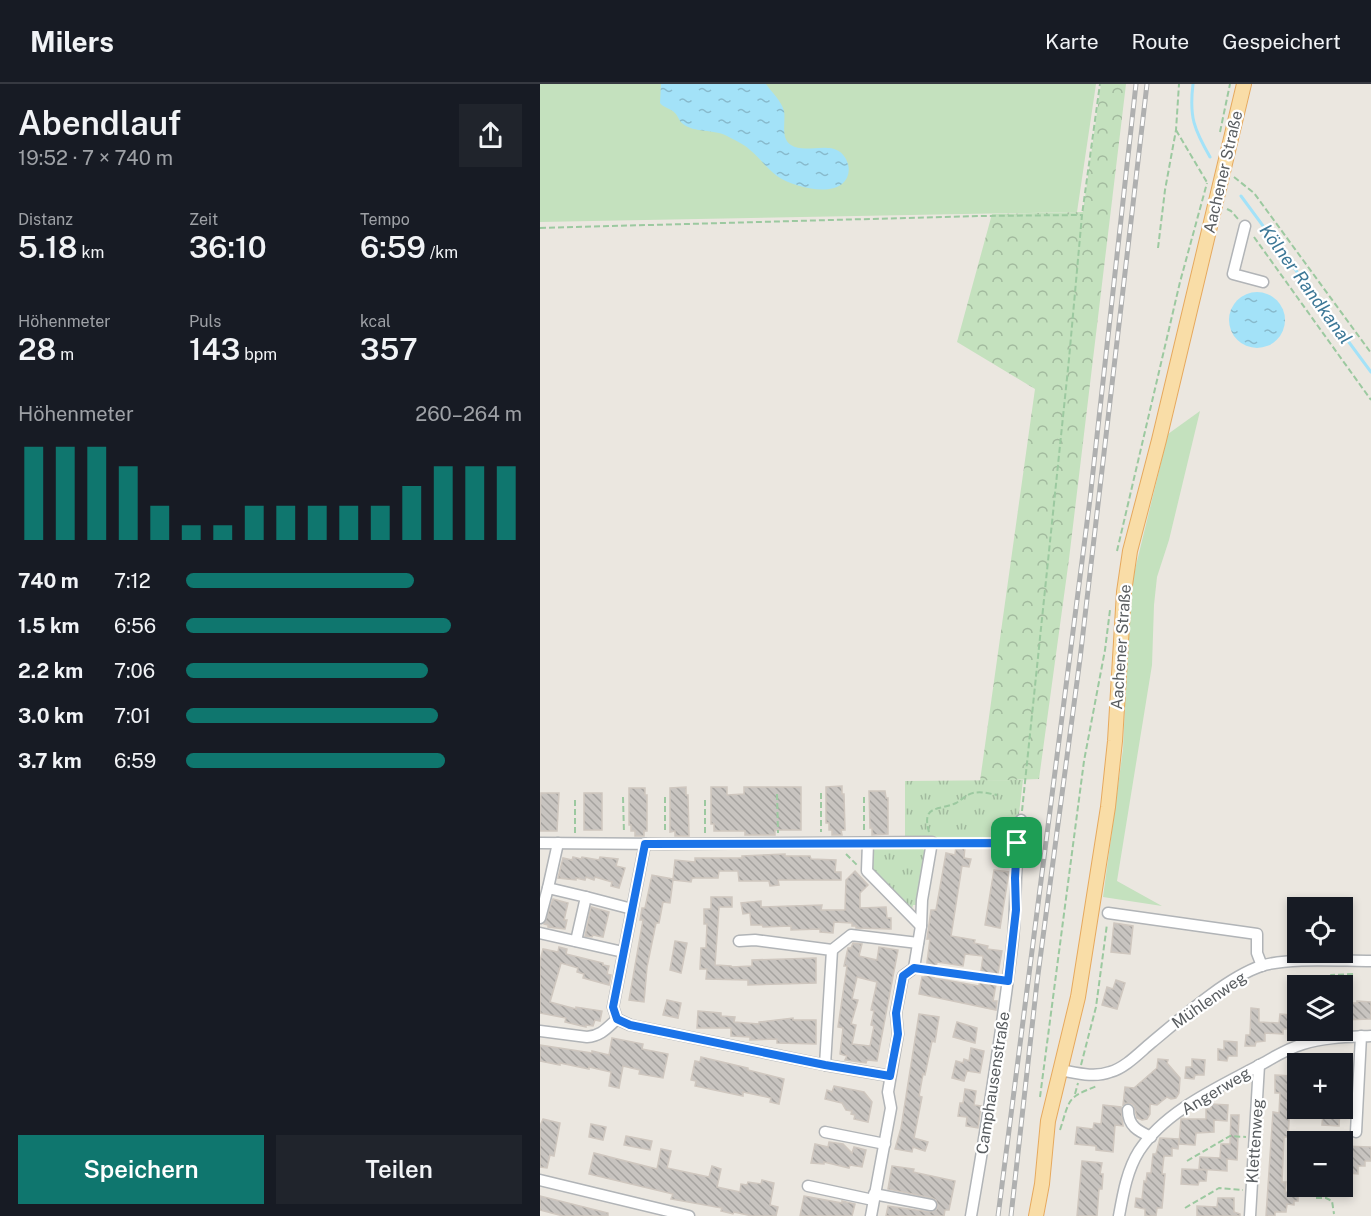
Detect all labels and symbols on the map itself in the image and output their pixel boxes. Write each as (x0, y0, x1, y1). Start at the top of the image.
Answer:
street label: Aachener Straße (1200, 109, 1246, 235)
water label: Kölner Randkanal (1255, 220, 1357, 348)
street label: Aachener Straße (1107, 584, 1135, 710)
pin (991, 817, 1042, 868)
street label: Mühlenweg (1168, 967, 1250, 1033)
street label: Camphausenstraße (972, 1010, 1014, 1156)
street label: Angerweg (1178, 1063, 1254, 1119)
street label: Klettenweg (1243, 1098, 1267, 1184)

